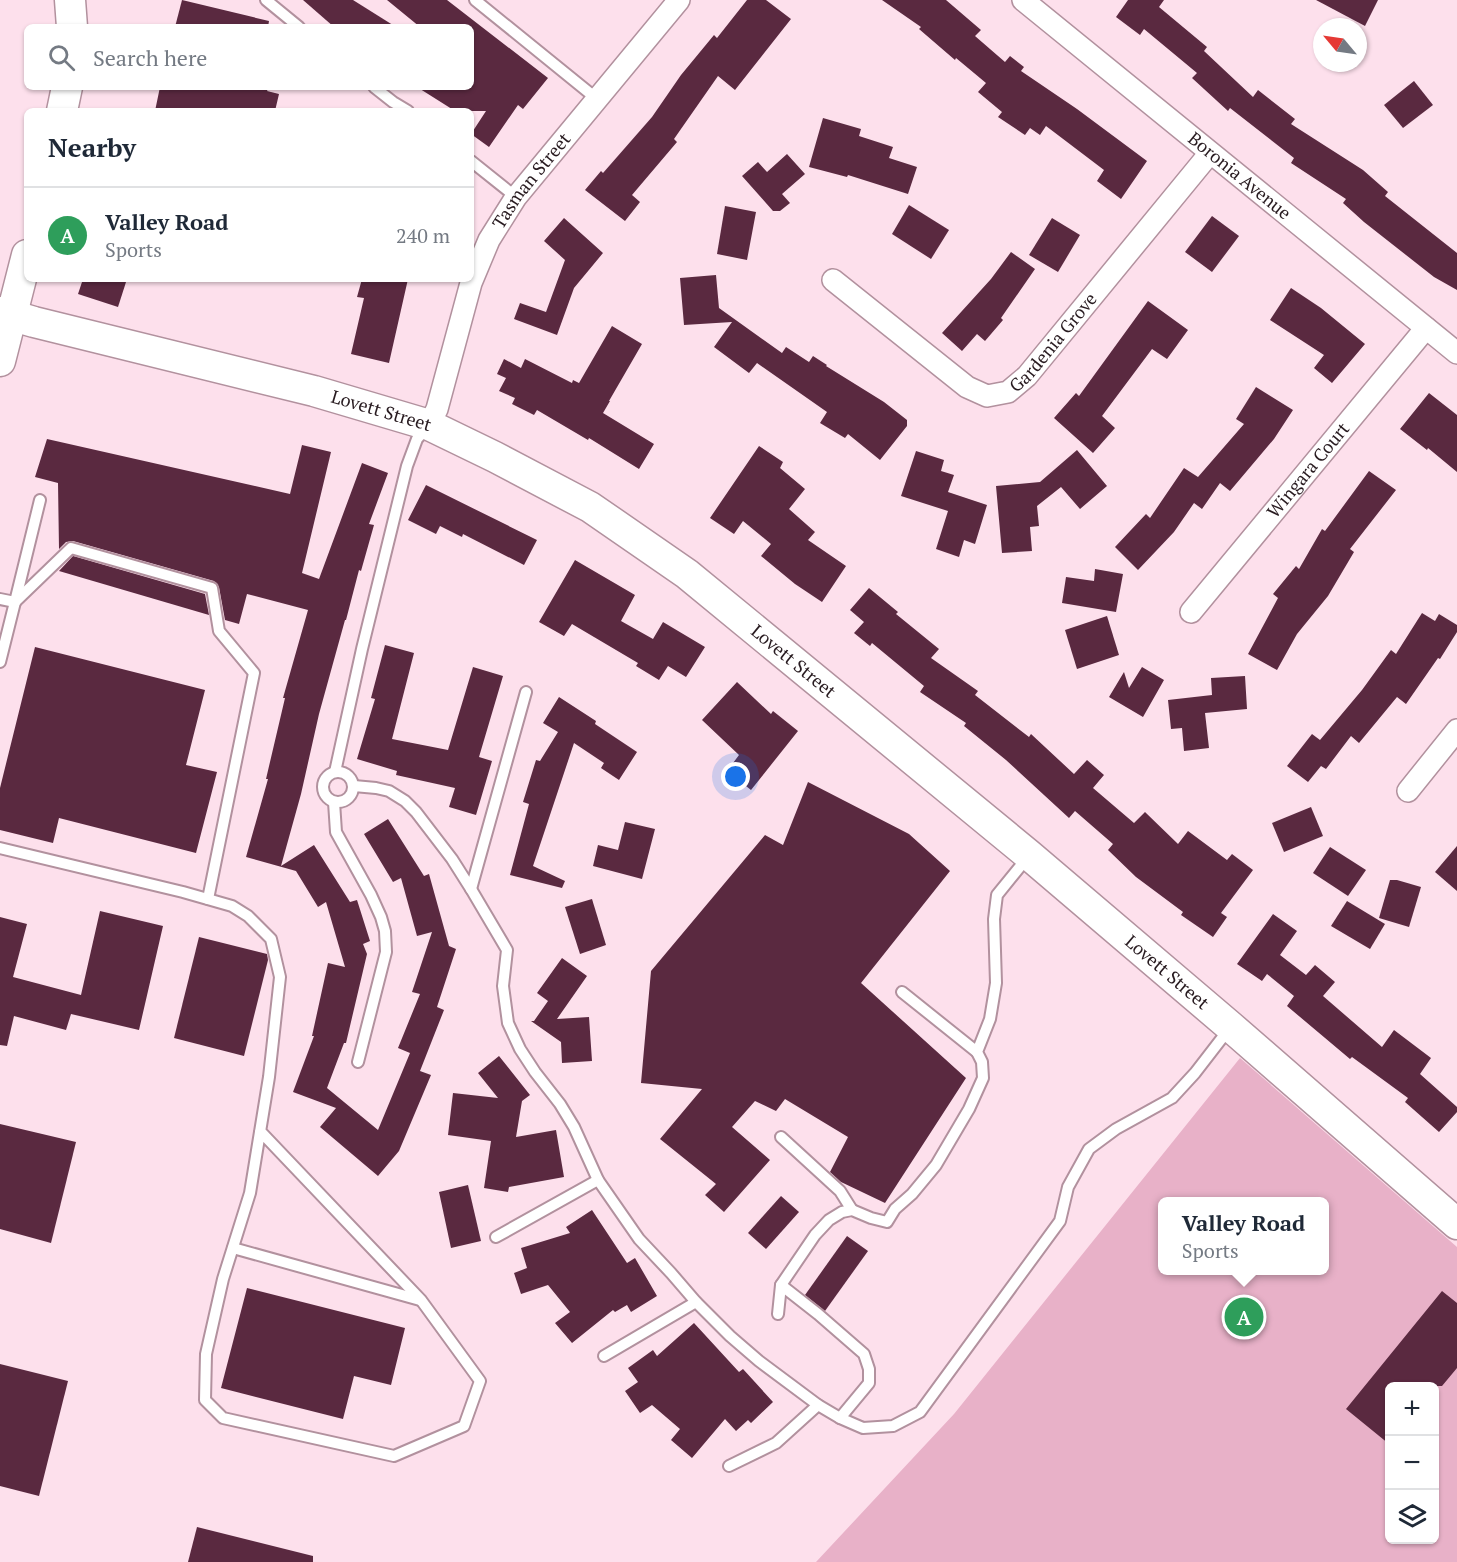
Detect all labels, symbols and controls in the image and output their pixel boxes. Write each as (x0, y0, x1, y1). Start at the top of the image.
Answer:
north arrow (1313, 18, 1367, 72)
search box (24, 24, 474, 90)
icon: search (45, 41, 78, 74)
text: Search here (93, 43, 207, 72)
street label: Boronia Avenue (1184, 126, 1297, 224)
street label: Tasman Street (486, 127, 576, 233)
text: Nearby (48, 130, 136, 164)
text: Valley Road (105, 207, 228, 236)
text: A (60, 222, 75, 249)
text: 240 m (396, 222, 450, 249)
text: Sports (105, 236, 162, 263)
street label: Gardenia Grove (1004, 287, 1102, 397)
street label: Lovett Street (329, 384, 435, 436)
street label: Wingara Court (1261, 417, 1354, 522)
street label: Lovett Street (747, 619, 842, 703)
your location (721, 762, 750, 791)
street label: Lovett Street (1120, 929, 1215, 1014)
popup (1158, 1197, 1329, 1275)
text: Valley Road (1182, 1208, 1305, 1237)
text: Sports (1182, 1237, 1239, 1264)
pin: A (1224, 1294, 1264, 1340)
map controls (1385, 1382, 1439, 1544)
button: + (1385, 1382, 1439, 1436)
button: − (1385, 1436, 1439, 1490)
button: layers (1385, 1490, 1439, 1544)

